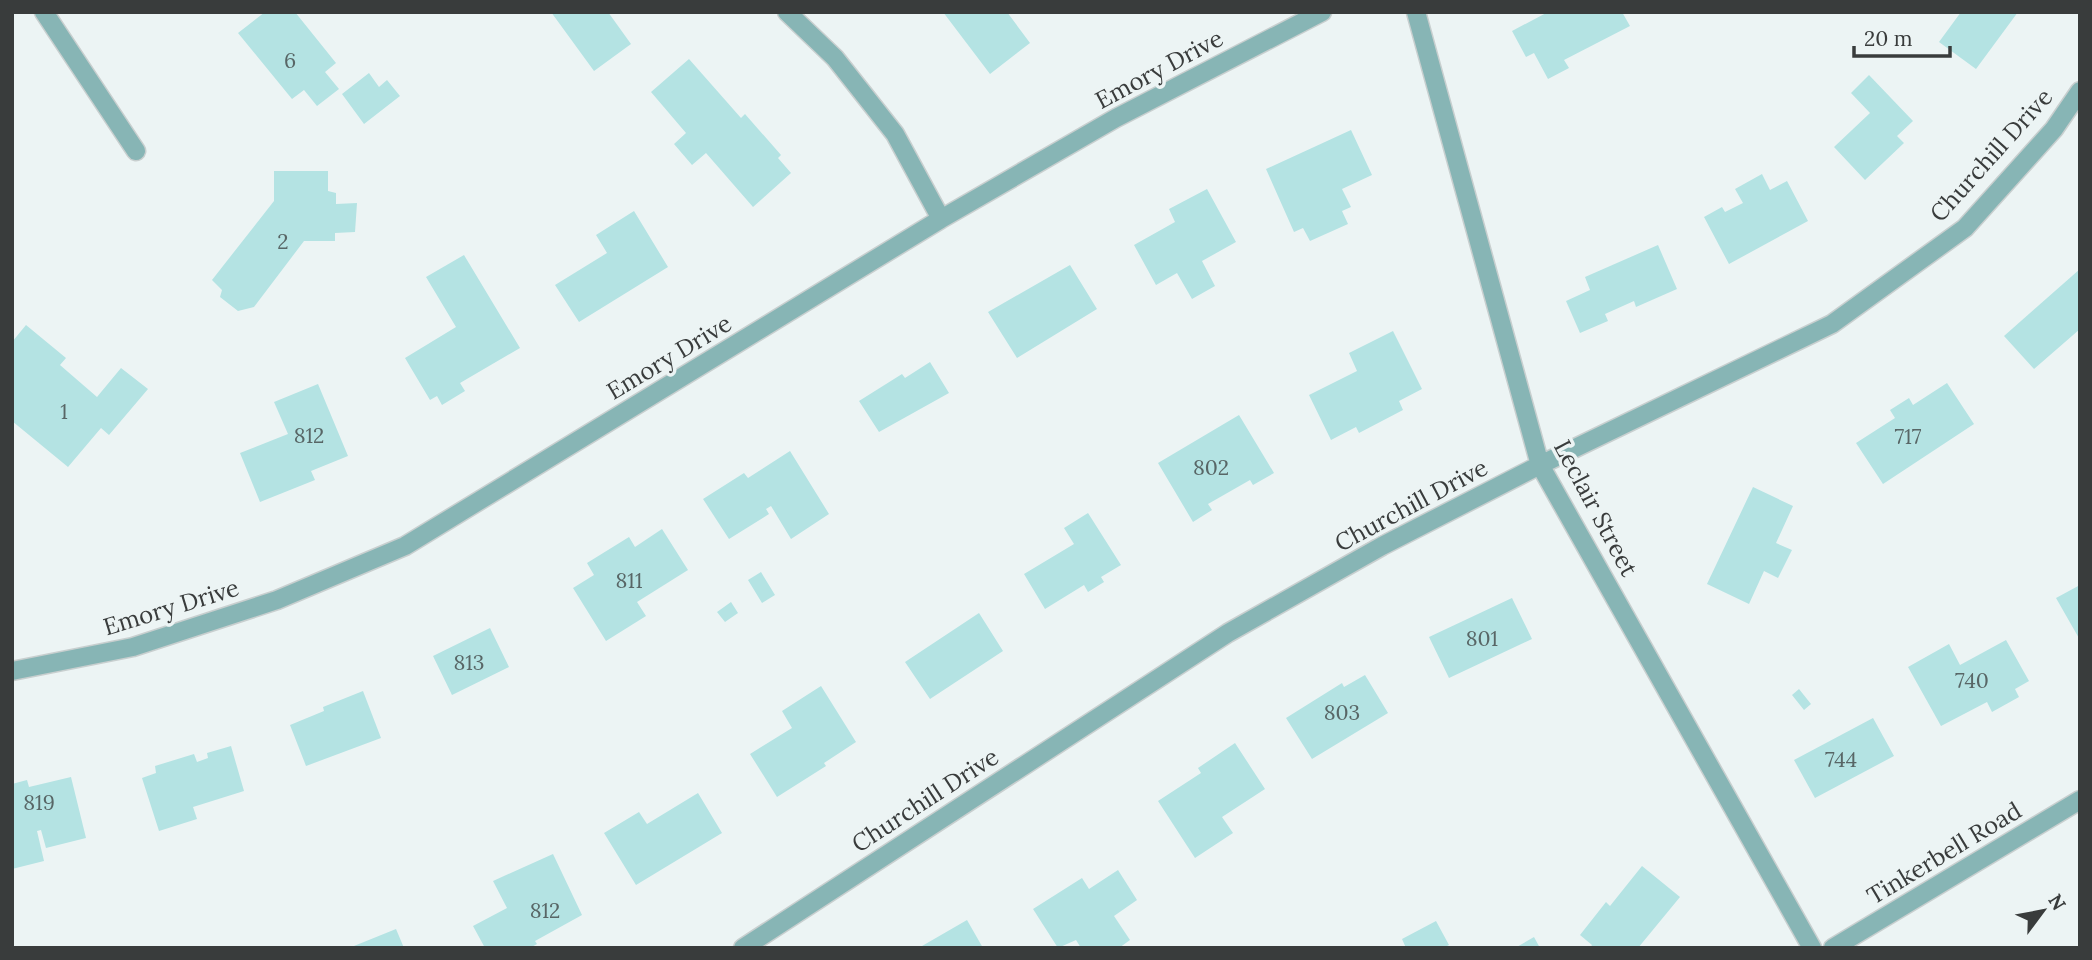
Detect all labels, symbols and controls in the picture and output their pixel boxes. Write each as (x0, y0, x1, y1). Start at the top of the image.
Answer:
scale bar (1854, 14, 1950, 58)
street label: Emory Drive (1090, 22, 1228, 116)
text: 20 m (1864, 25, 1913, 52)
house number: 6 (284, 47, 296, 74)
street label: Churchill Drive (1923, 82, 2059, 228)
house number: 2 (277, 228, 289, 255)
street label: Emory Drive (601, 308, 737, 406)
house number: 1 (60, 398, 68, 425)
house number: 812 (294, 422, 324, 449)
house number: 717 (1894, 423, 1922, 450)
street label: Leclair Street (1547, 435, 1645, 582)
street label: Churchill Drive (1329, 452, 1493, 558)
house number: 802 (1193, 454, 1229, 481)
house number: 811 (615, 567, 643, 594)
street label: Emory Drive (99, 572, 243, 642)
house number: 801 (1466, 625, 1498, 652)
house number: 813 (453, 649, 485, 676)
house number: 740 (1955, 667, 1989, 694)
house number: 803 (1324, 699, 1360, 726)
street label: Churchill Drive (846, 741, 1004, 859)
house number: 744 (1825, 746, 1857, 773)
house number: 819 (23, 789, 55, 816)
street label: Tinkerbell Road (1861, 795, 2027, 911)
north arrow (2008, 876, 2078, 946)
text: N (2043, 889, 2072, 915)
house number: 812 (530, 897, 560, 924)

